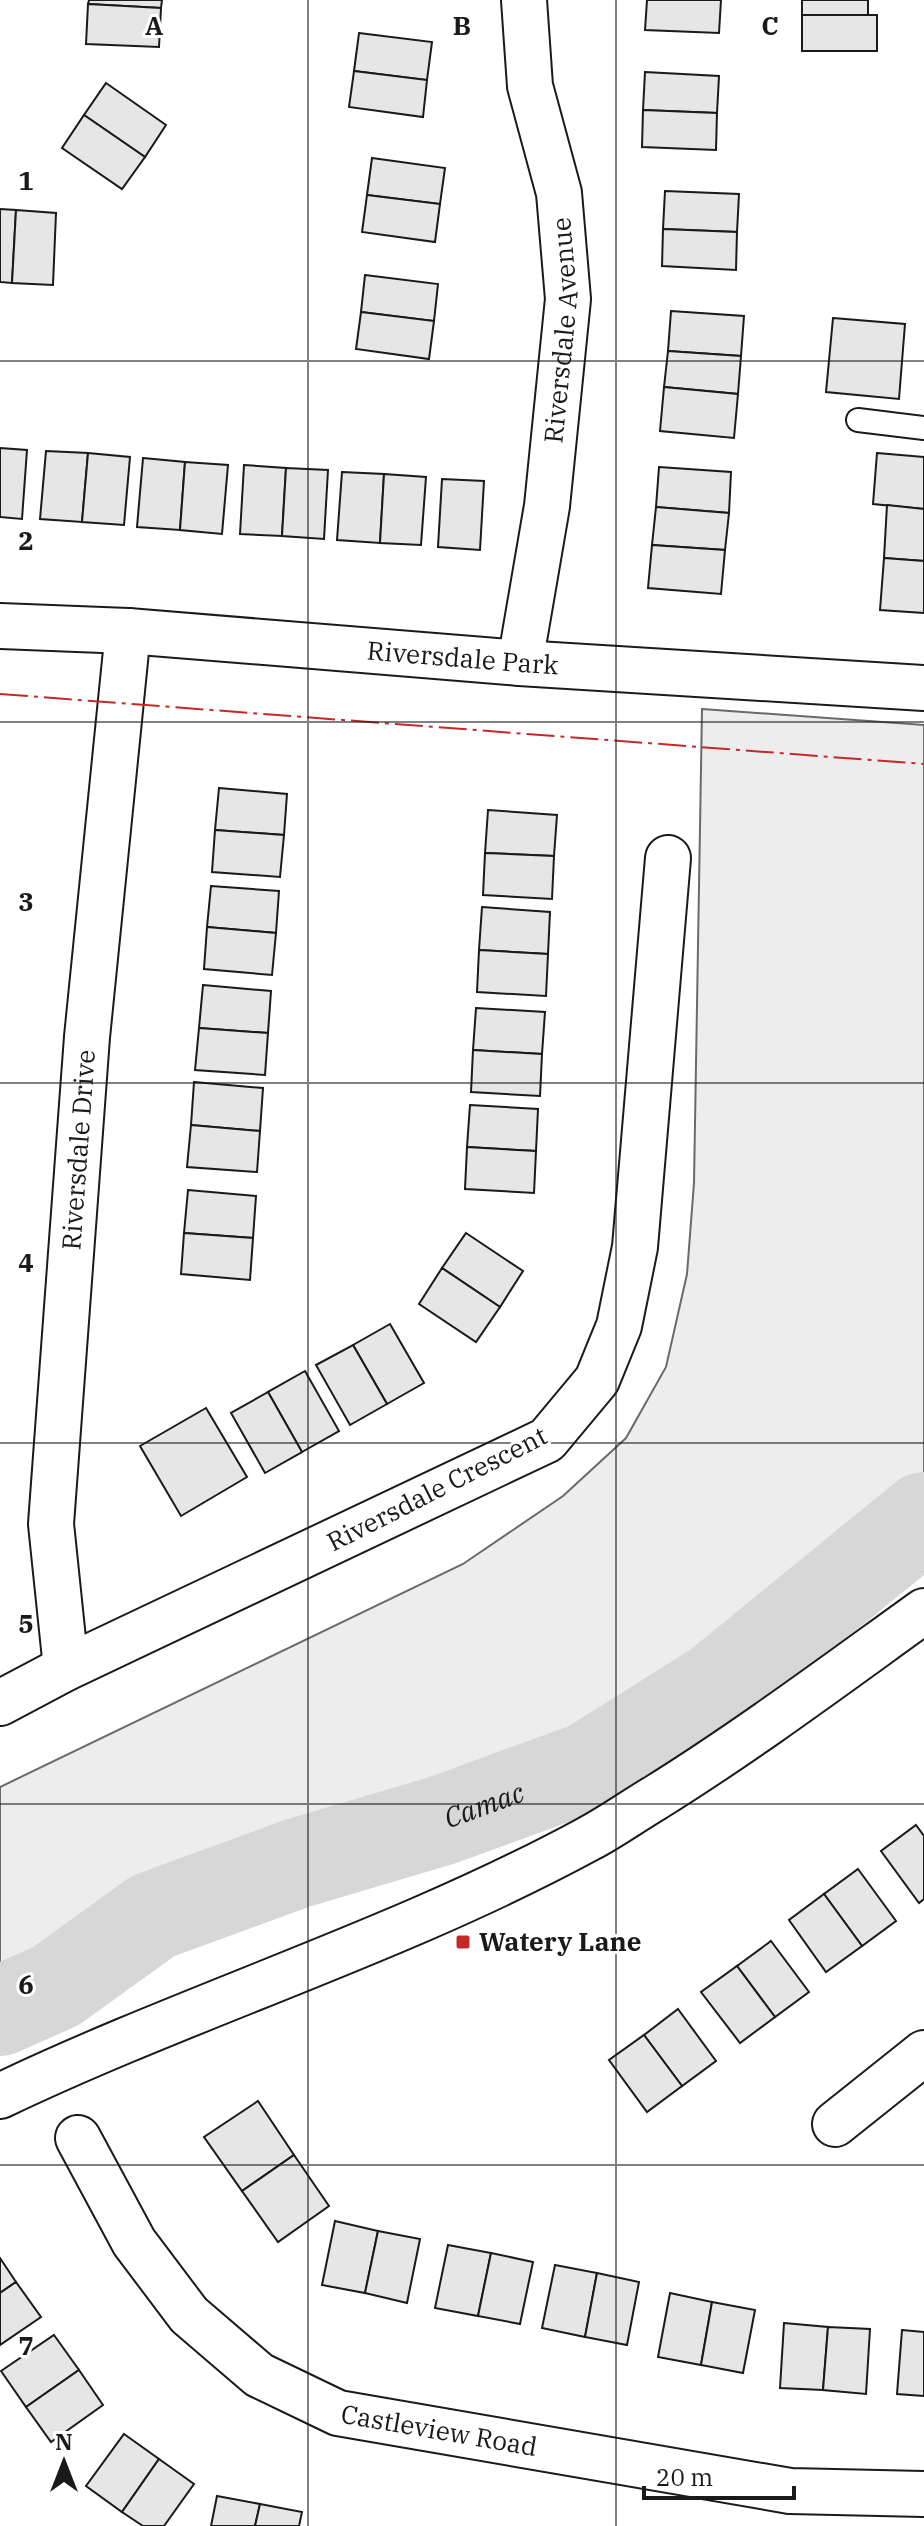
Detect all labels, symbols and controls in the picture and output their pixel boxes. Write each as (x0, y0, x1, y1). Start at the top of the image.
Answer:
text: A (145, 8, 163, 42)
text: B (453, 8, 471, 42)
text: C (761, 8, 779, 42)
text: 1 (18, 163, 34, 197)
street label: Riversdale Avenue (535, 216, 585, 445)
text: 2 (18, 523, 34, 557)
street label: Riversdale Park (366, 633, 560, 681)
text: 3 (18, 884, 34, 918)
street label: Riversdale Drive (53, 1048, 102, 1251)
text: 4 (18, 1245, 34, 1279)
street label: Riversdale Crescent (321, 1418, 552, 1558)
text: 5 (18, 1606, 34, 1640)
water label: Camac (439, 1773, 529, 1836)
place label: Watery Lane (479, 1924, 641, 1958)
marker: Watery Lane (454, 1933, 472, 1951)
text: 6 (18, 1967, 34, 2001)
text: 7 (18, 2328, 34, 2362)
street label: Castleview Road (339, 2396, 540, 2463)
north arrow (24, 2422, 104, 2502)
text: N (55, 2427, 73, 2456)
scale bar (644, 2450, 794, 2500)
text: 20 m (656, 2461, 713, 2493)

